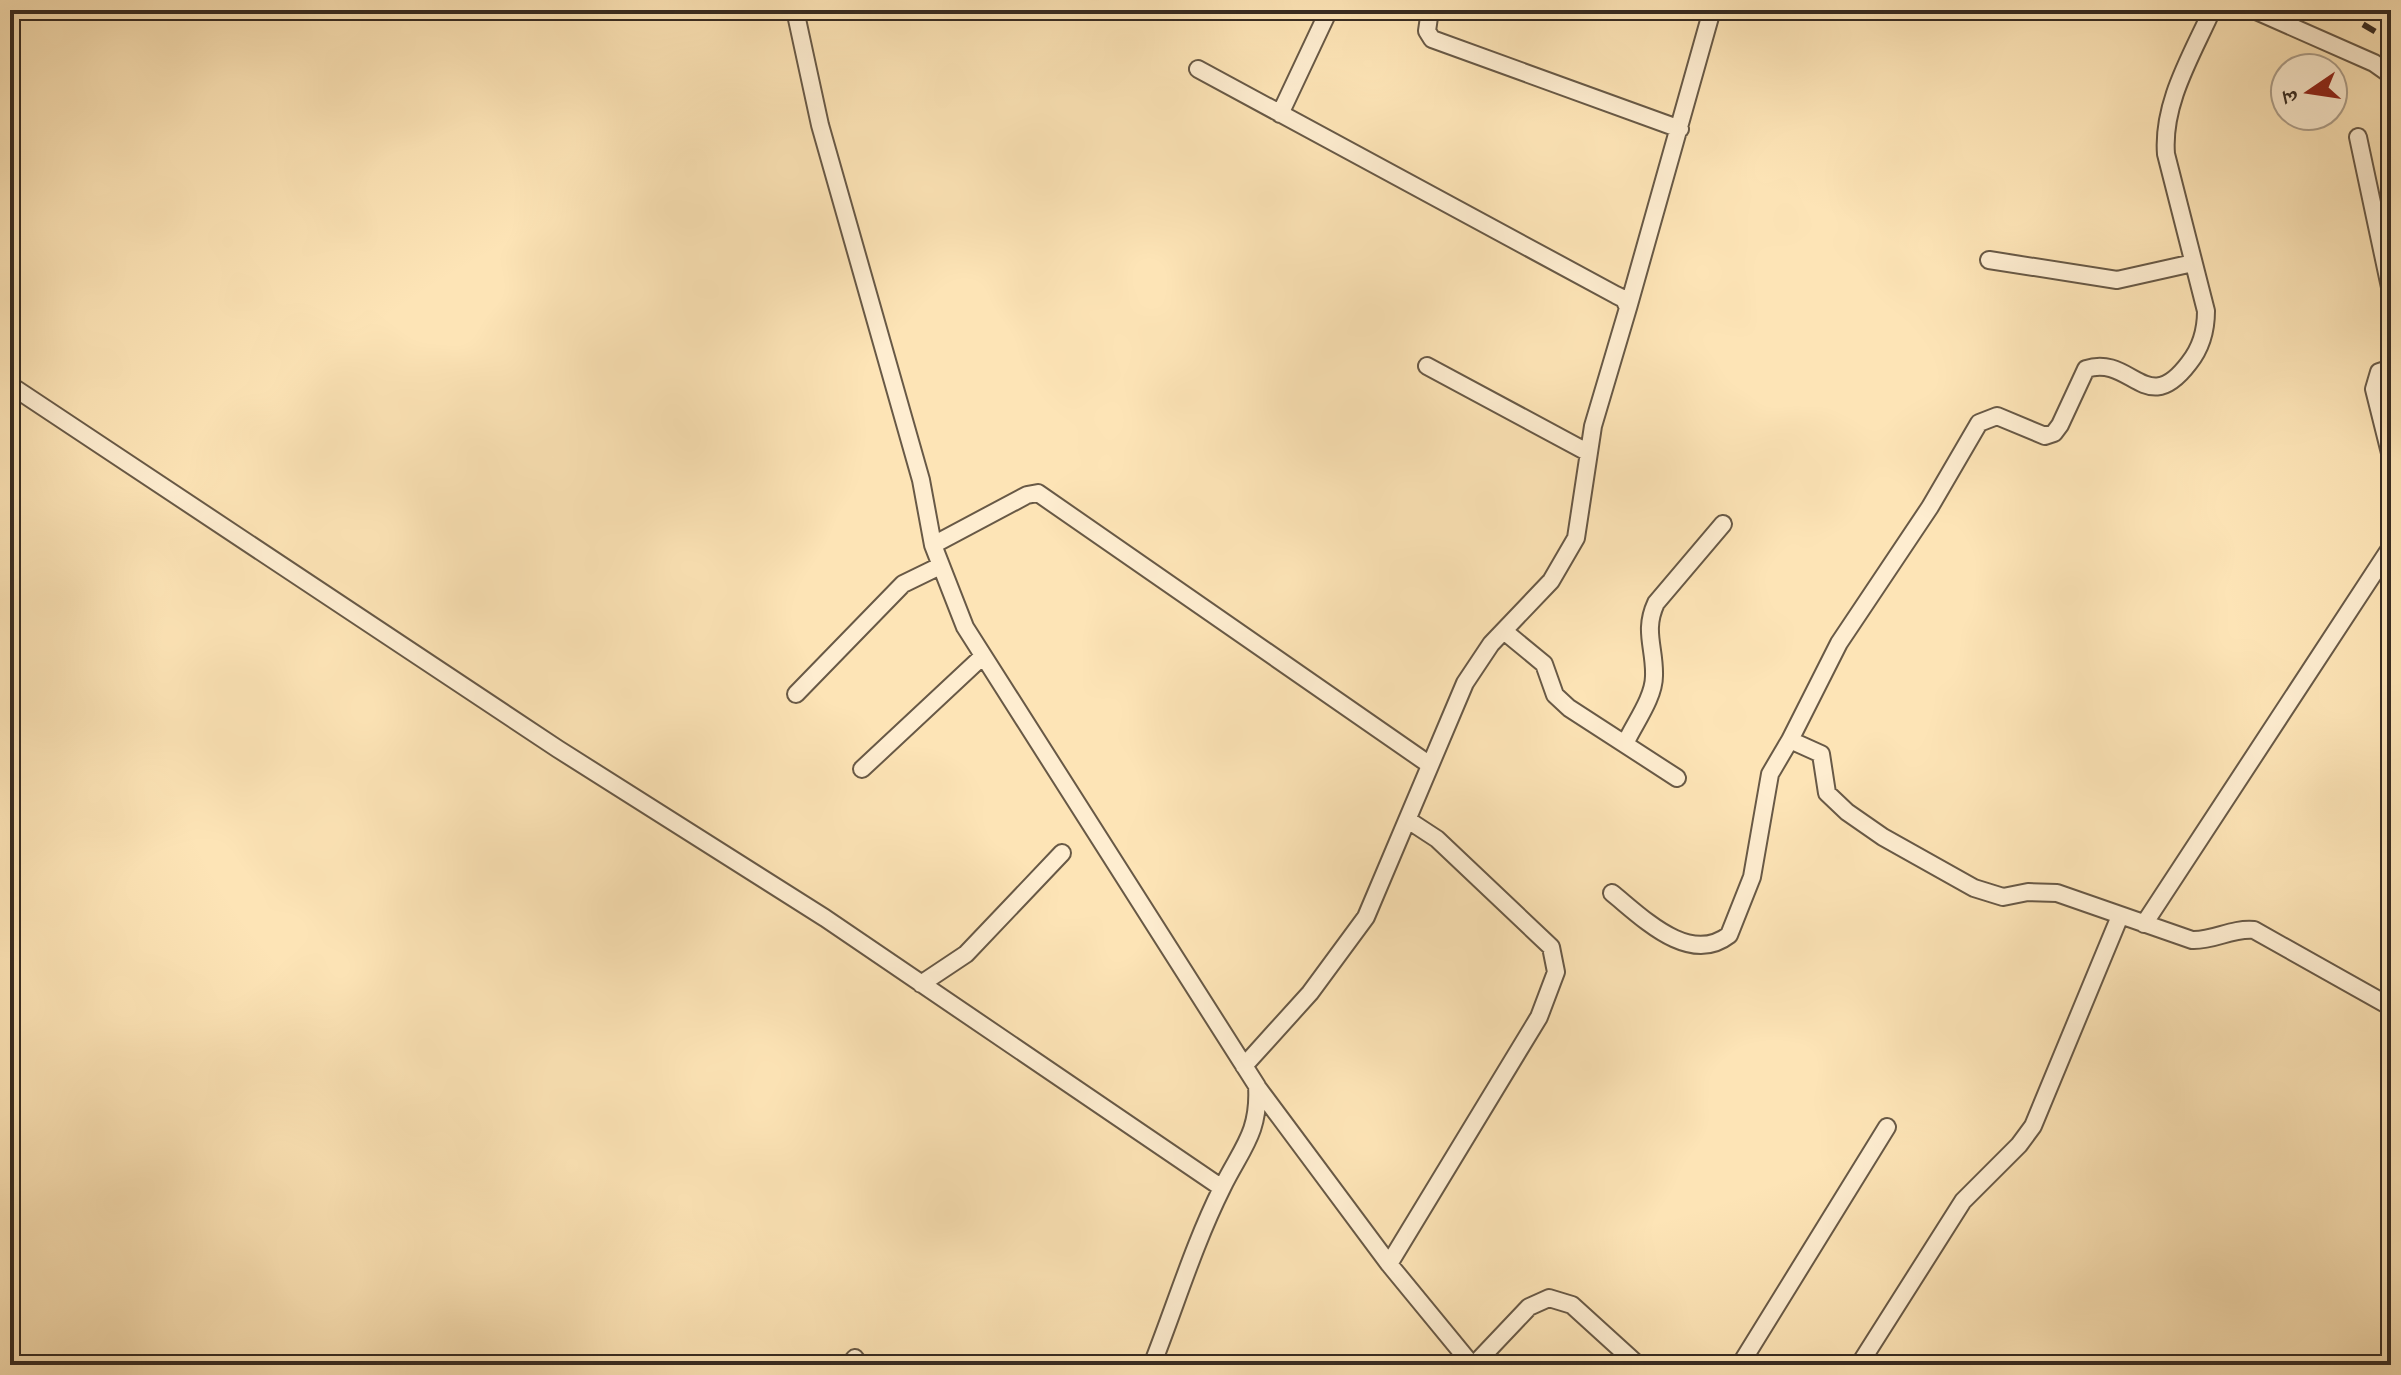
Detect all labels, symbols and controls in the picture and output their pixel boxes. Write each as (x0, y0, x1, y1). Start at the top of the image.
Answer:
north arrow (2269, 52, 2349, 132)
text: उ (2279, 86, 2304, 106)

